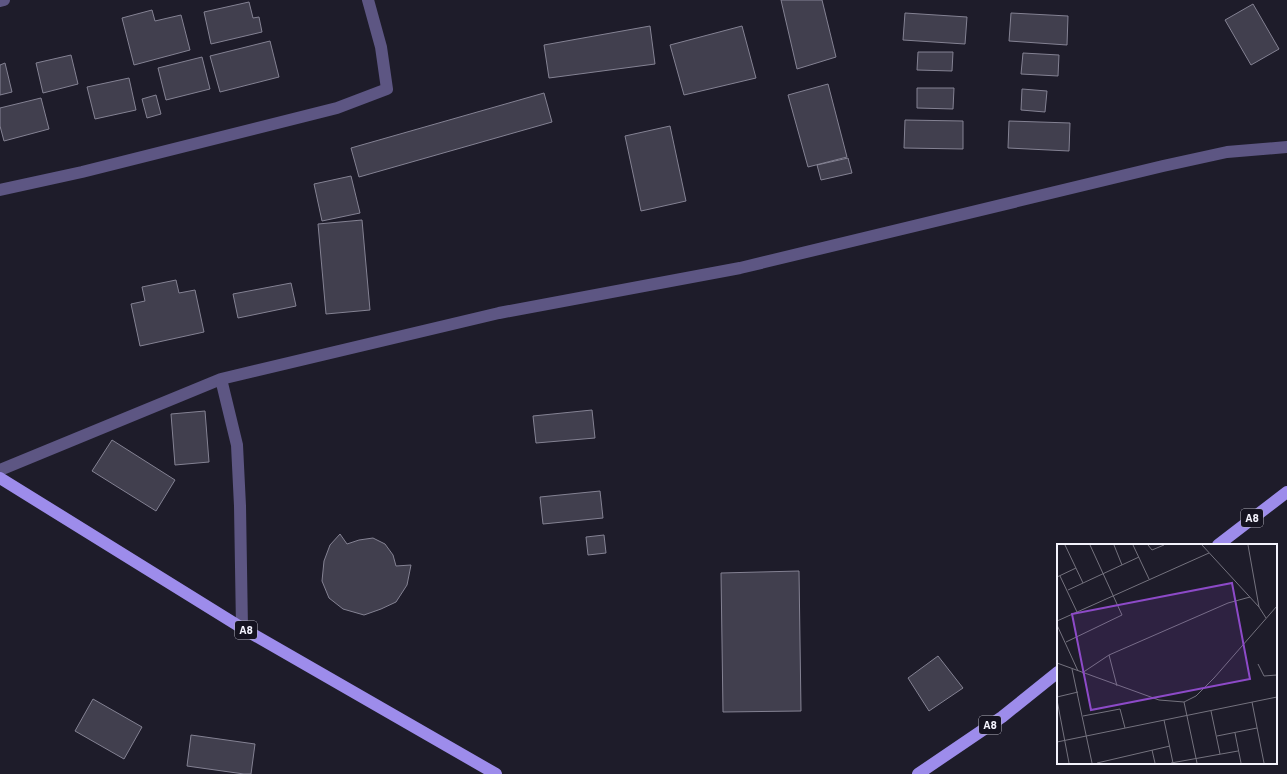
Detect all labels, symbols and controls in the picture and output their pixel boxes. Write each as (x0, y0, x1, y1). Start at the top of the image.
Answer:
road number: A8 (1241, 509, 1263, 527)
inset map (1057, 544, 1277, 764)
road number: A8 (235, 621, 257, 639)
road number: A8 (979, 716, 1001, 734)

